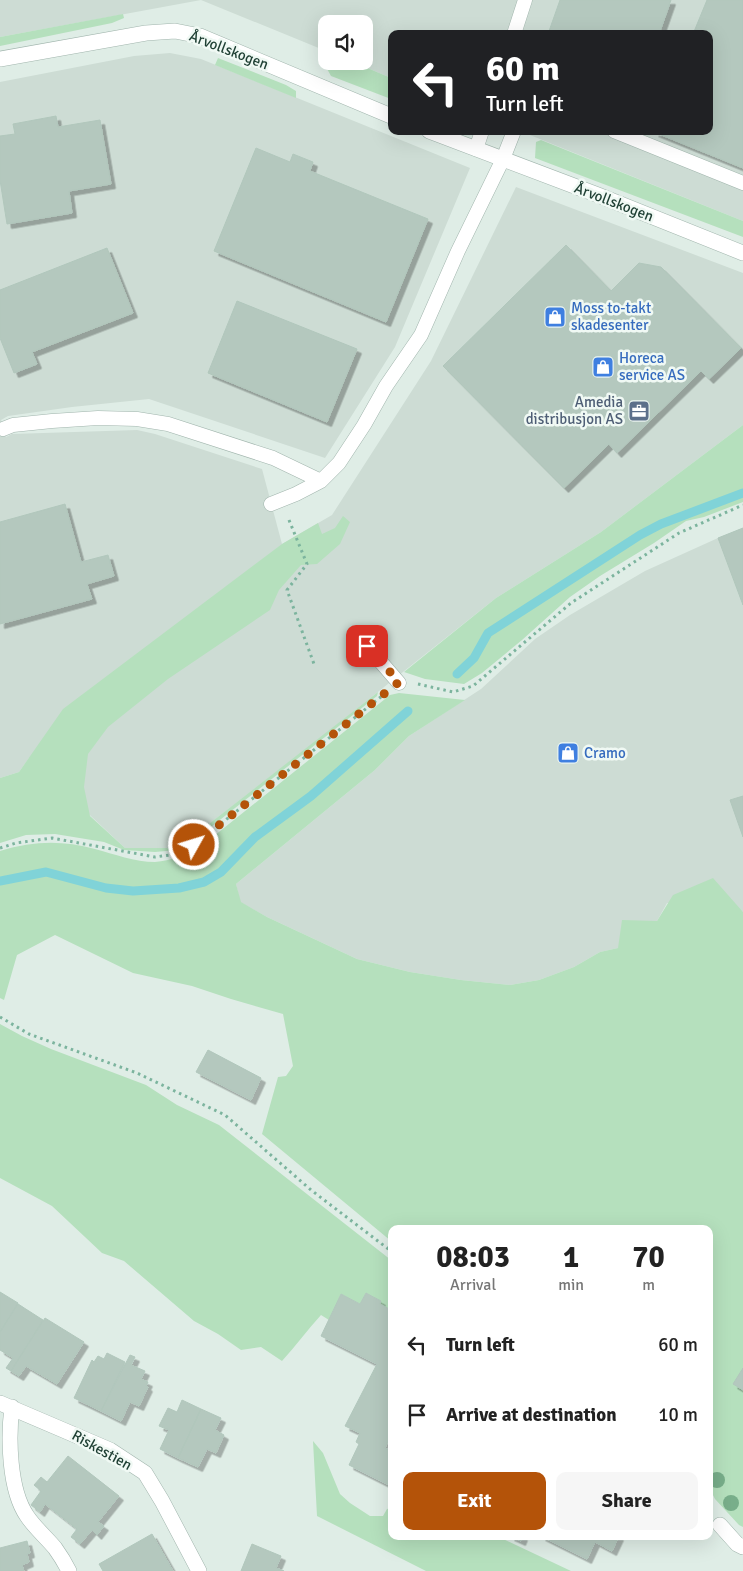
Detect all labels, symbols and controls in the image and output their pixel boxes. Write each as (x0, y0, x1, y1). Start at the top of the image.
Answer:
map controls (318, 15, 373, 70)
button: sound (318, 15, 373, 70)
street label: Årvollskogen (187, 27, 271, 73)
text: 60 m (486, 47, 560, 90)
icon: left (403, 50, 468, 115)
text: Turn left (486, 90, 564, 117)
street label: Årvollskogen (572, 179, 656, 225)
place label: Moss to-takt skadesenter (571, 299, 651, 334)
shop icon: Moss to-takt skadesenter (543, 305, 567, 329)
place label: Horeca service AS (619, 349, 685, 384)
shop icon: Horeca service AS (591, 355, 615, 379)
place label: Amedia distribusjon AS (526, 393, 623, 428)
office icon: Amedia distribusjon AS (627, 399, 651, 423)
pin (346, 625, 388, 667)
icon: arrive (353, 632, 381, 660)
shop icon: Cramo (556, 741, 580, 765)
place label: Cramo (584, 744, 626, 762)
position arrow (167, 818, 219, 870)
text: 08:03 (436, 1239, 510, 1276)
text: 1 (563, 1239, 579, 1276)
text: 70 (632, 1239, 665, 1276)
text: Arrival (450, 1275, 496, 1295)
text: min (558, 1275, 584, 1295)
text: m (642, 1275, 655, 1295)
icon: left (403, 1331, 431, 1359)
text: Turn left (446, 1333, 515, 1357)
text: 60 m (658, 1333, 698, 1357)
icon: arrive (403, 1401, 431, 1429)
text: Arrive at destination (446, 1403, 617, 1427)
text: 10 m (658, 1403, 698, 1427)
street label: Riskestien (69, 1426, 135, 1474)
button: Exit (403, 1472, 546, 1530)
button: Share (556, 1472, 698, 1530)

